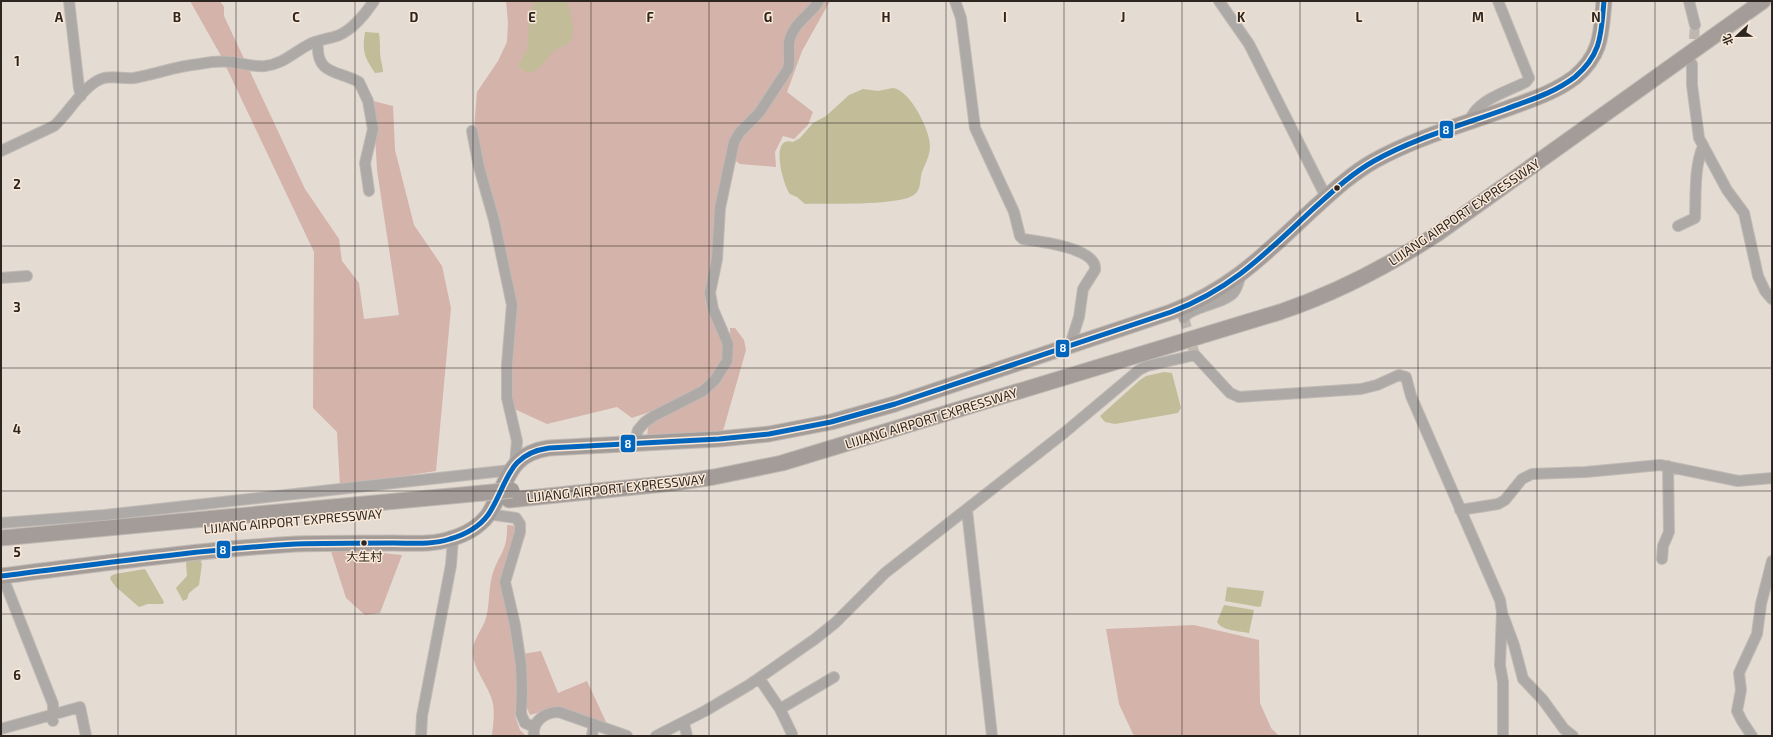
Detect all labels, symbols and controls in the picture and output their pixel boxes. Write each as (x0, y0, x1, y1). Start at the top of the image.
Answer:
text: A (55, 9, 64, 25)
text: B (173, 9, 181, 25)
text: C (292, 9, 300, 25)
text: D (410, 9, 419, 25)
text: E (528, 9, 536, 25)
text: F (646, 9, 654, 25)
text: G (764, 9, 772, 25)
text: H (882, 9, 891, 25)
text: I (1003, 9, 1007, 25)
text: J (1121, 9, 1125, 25)
text: K (1237, 9, 1246, 25)
text: L (1356, 9, 1363, 25)
text: M (1472, 9, 1484, 25)
text: N (1591, 9, 1601, 25)
north arrow (1717, 16, 1757, 56)
text: 北 (1719, 32, 1735, 47)
text: 1 (14, 53, 20, 69)
line badge: 8 (1439, 120, 1454, 139)
text: 8 (1443, 123, 1450, 136)
street label: LIJIANG AIRPORT EXPRESSWAY (1385, 155, 1543, 269)
text: 2 (13, 176, 21, 192)
unlabelled marker (1332, 183, 1342, 193)
text: 3 (13, 299, 21, 315)
line badge: 8 (1055, 339, 1070, 358)
text: 8 (1060, 341, 1067, 354)
street label: LIJIANG AIRPORT EXPRESSWAY (843, 384, 1020, 452)
text: 4 (13, 421, 21, 437)
line badge: 8 (620, 434, 636, 453)
text: 8 (625, 437, 632, 450)
street label: LIJIANG AIRPORT EXPRESSWAY (526, 471, 707, 505)
street label: LIJIANG AIRPORT EXPRESSWAY (203, 505, 384, 537)
marker: 大生村 (359, 538, 369, 548)
line badge: 8 (216, 540, 231, 559)
text: 8 (220, 543, 227, 556)
text: 5 (13, 544, 21, 560)
place label: 大生村 (346, 549, 383, 563)
text: 6 (13, 667, 21, 683)

